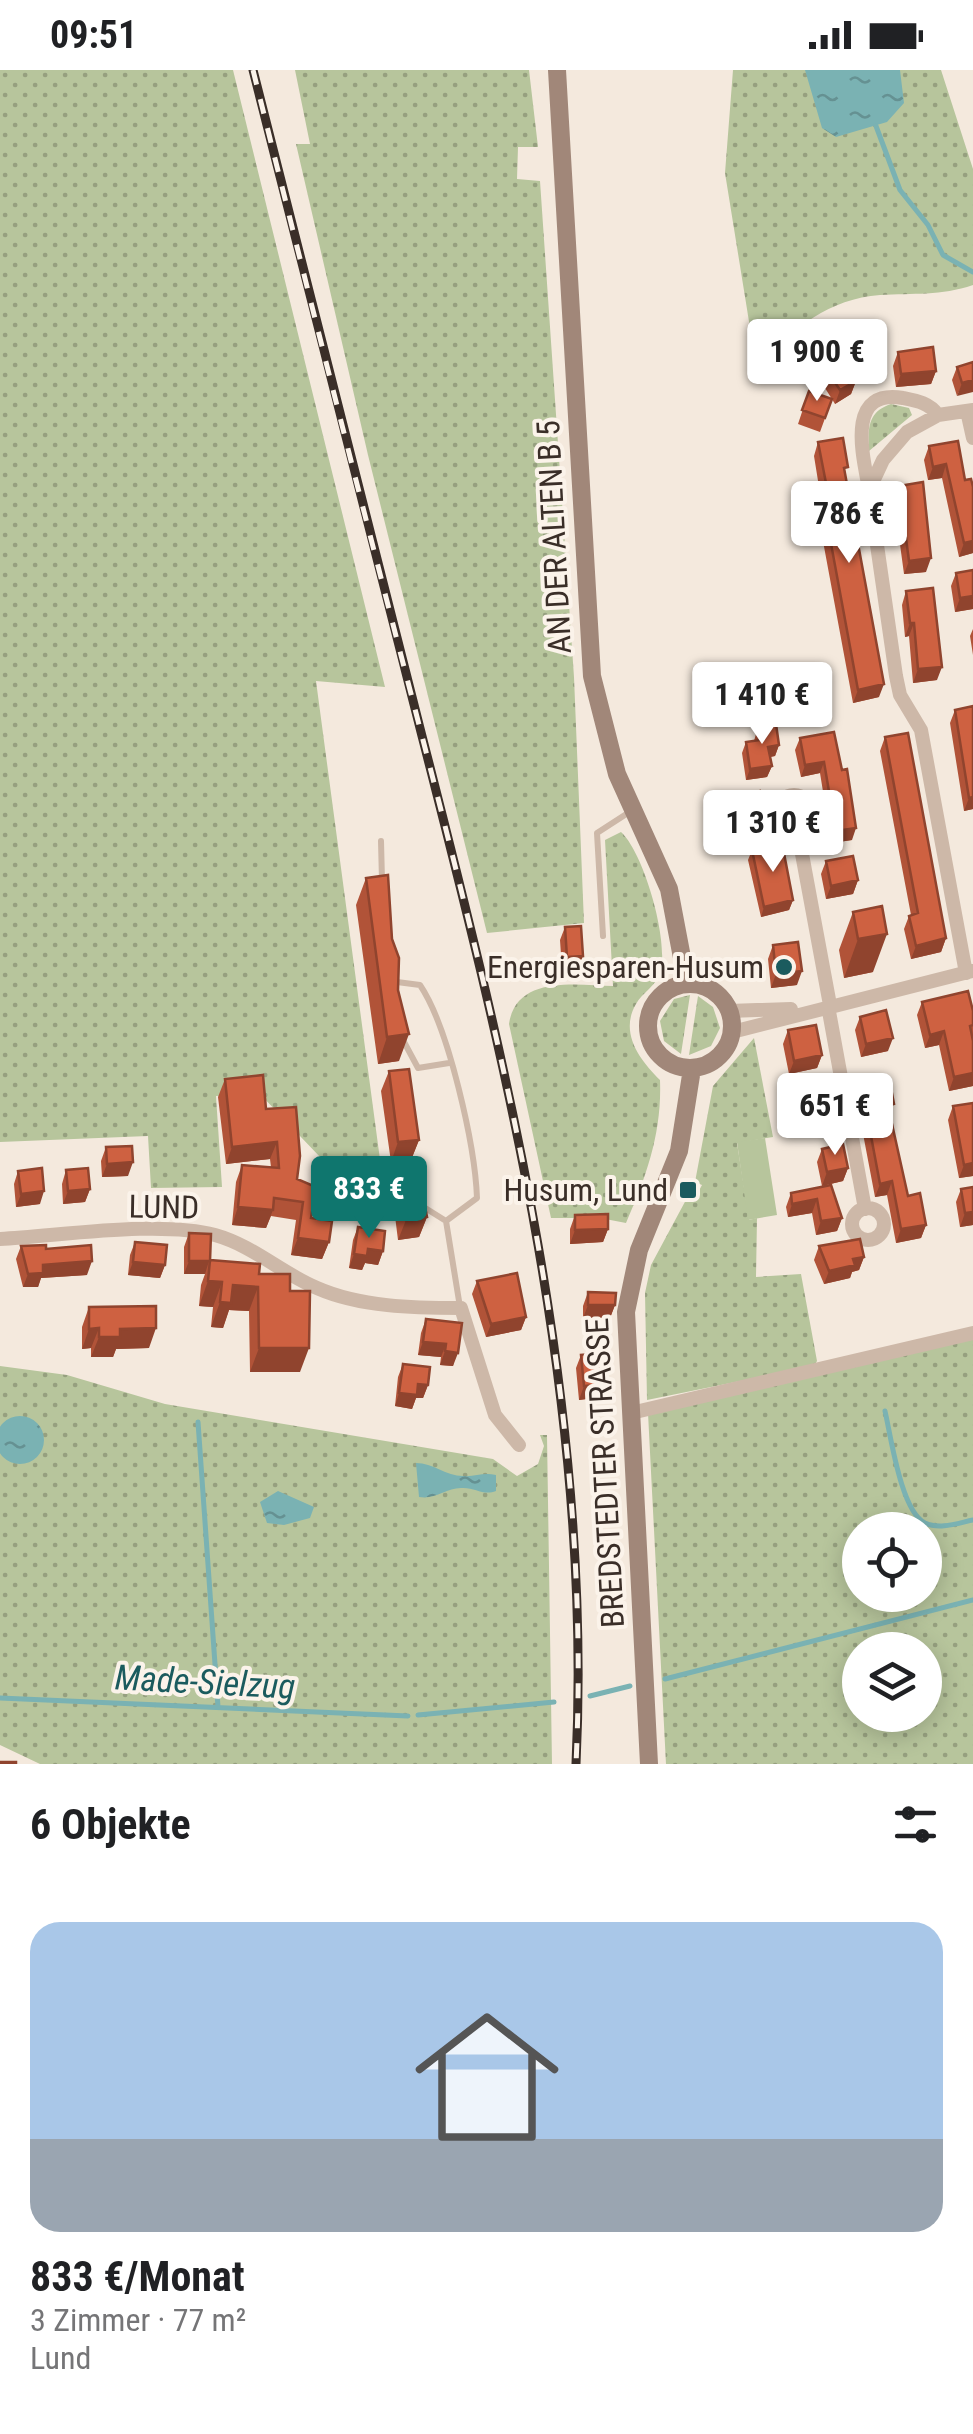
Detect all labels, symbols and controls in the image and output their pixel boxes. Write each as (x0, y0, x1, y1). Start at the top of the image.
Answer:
text: 09:51 (50, 13, 137, 57)
pin: 1 900 € (725, 319, 909, 404)
text: 1 900 € (769, 332, 865, 370)
street label: AN DER ALTEN B 5 (529, 419, 579, 655)
pin: 786 € (779, 481, 919, 566)
text: 786 € (813, 494, 885, 532)
pin: 1 410 € (670, 662, 854, 747)
text: 1 410 € (714, 675, 810, 713)
pin: 1 310 € (681, 790, 865, 875)
text: 1 310 € (725, 803, 821, 841)
place label: Energiesparen-Husum (487, 948, 764, 986)
marker: Energiesparen-Husum (773, 956, 795, 978)
pin: 651 € (765, 1073, 905, 1158)
text: 651 € (799, 1086, 871, 1124)
pin: 833 € (299, 1156, 439, 1241)
text: 833 € (333, 1169, 405, 1207)
place label: Husum, Lund (504, 1171, 668, 1209)
marker: Husum, Lund (677, 1179, 699, 1201)
street label: LUND (128, 1187, 200, 1227)
street label: BREDSTEDTER STRASSE (578, 1317, 632, 1629)
map controls (842, 1512, 942, 1732)
button: locate (842, 1512, 942, 1612)
button: layers (842, 1632, 942, 1732)
water label: Made-Sielzug (114, 1657, 296, 1708)
icon: filters (888, 1797, 943, 1852)
text: 6 Objekte (30, 1800, 191, 1849)
icon: home (397, 1987, 577, 2167)
text: 833 €/Monat (30, 2252, 245, 2301)
text: 3 Zimmer · 77 m² (30, 2301, 246, 2339)
text: Lund (30, 2339, 91, 2377)

